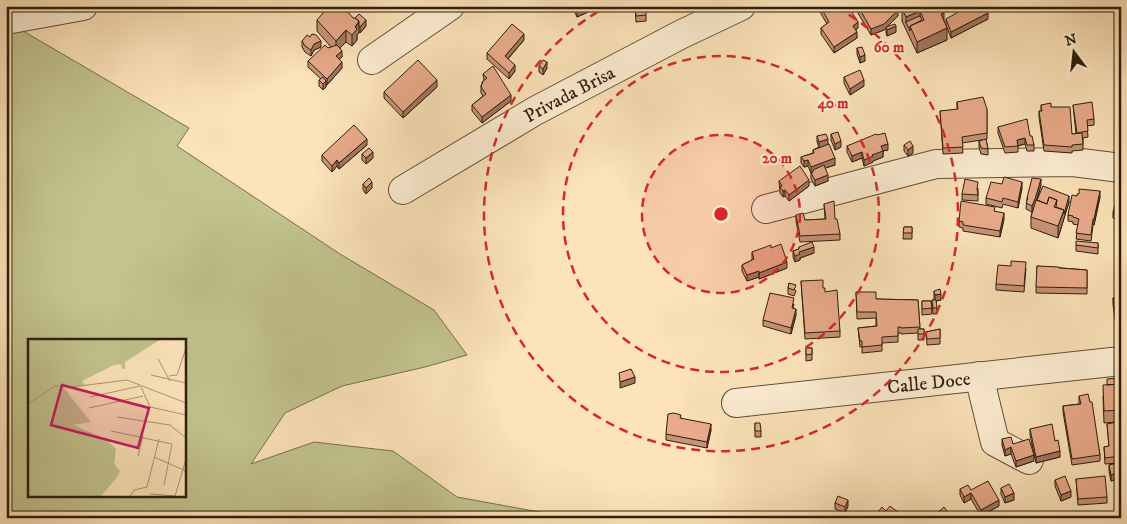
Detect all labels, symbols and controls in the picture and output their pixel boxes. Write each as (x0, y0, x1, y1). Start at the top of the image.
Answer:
north arrow (1050, 28, 1100, 78)
text: N (1063, 30, 1079, 51)
text: 60 m (874, 38, 905, 57)
street label: Privada Brisa (520, 61, 619, 128)
text: 40 m (816, 94, 849, 113)
text: 20 m (762, 149, 793, 168)
centre of rings (712, 205, 730, 223)
inset map (28, 339, 185, 496)
street label: Calle Doce (886, 367, 972, 399)

